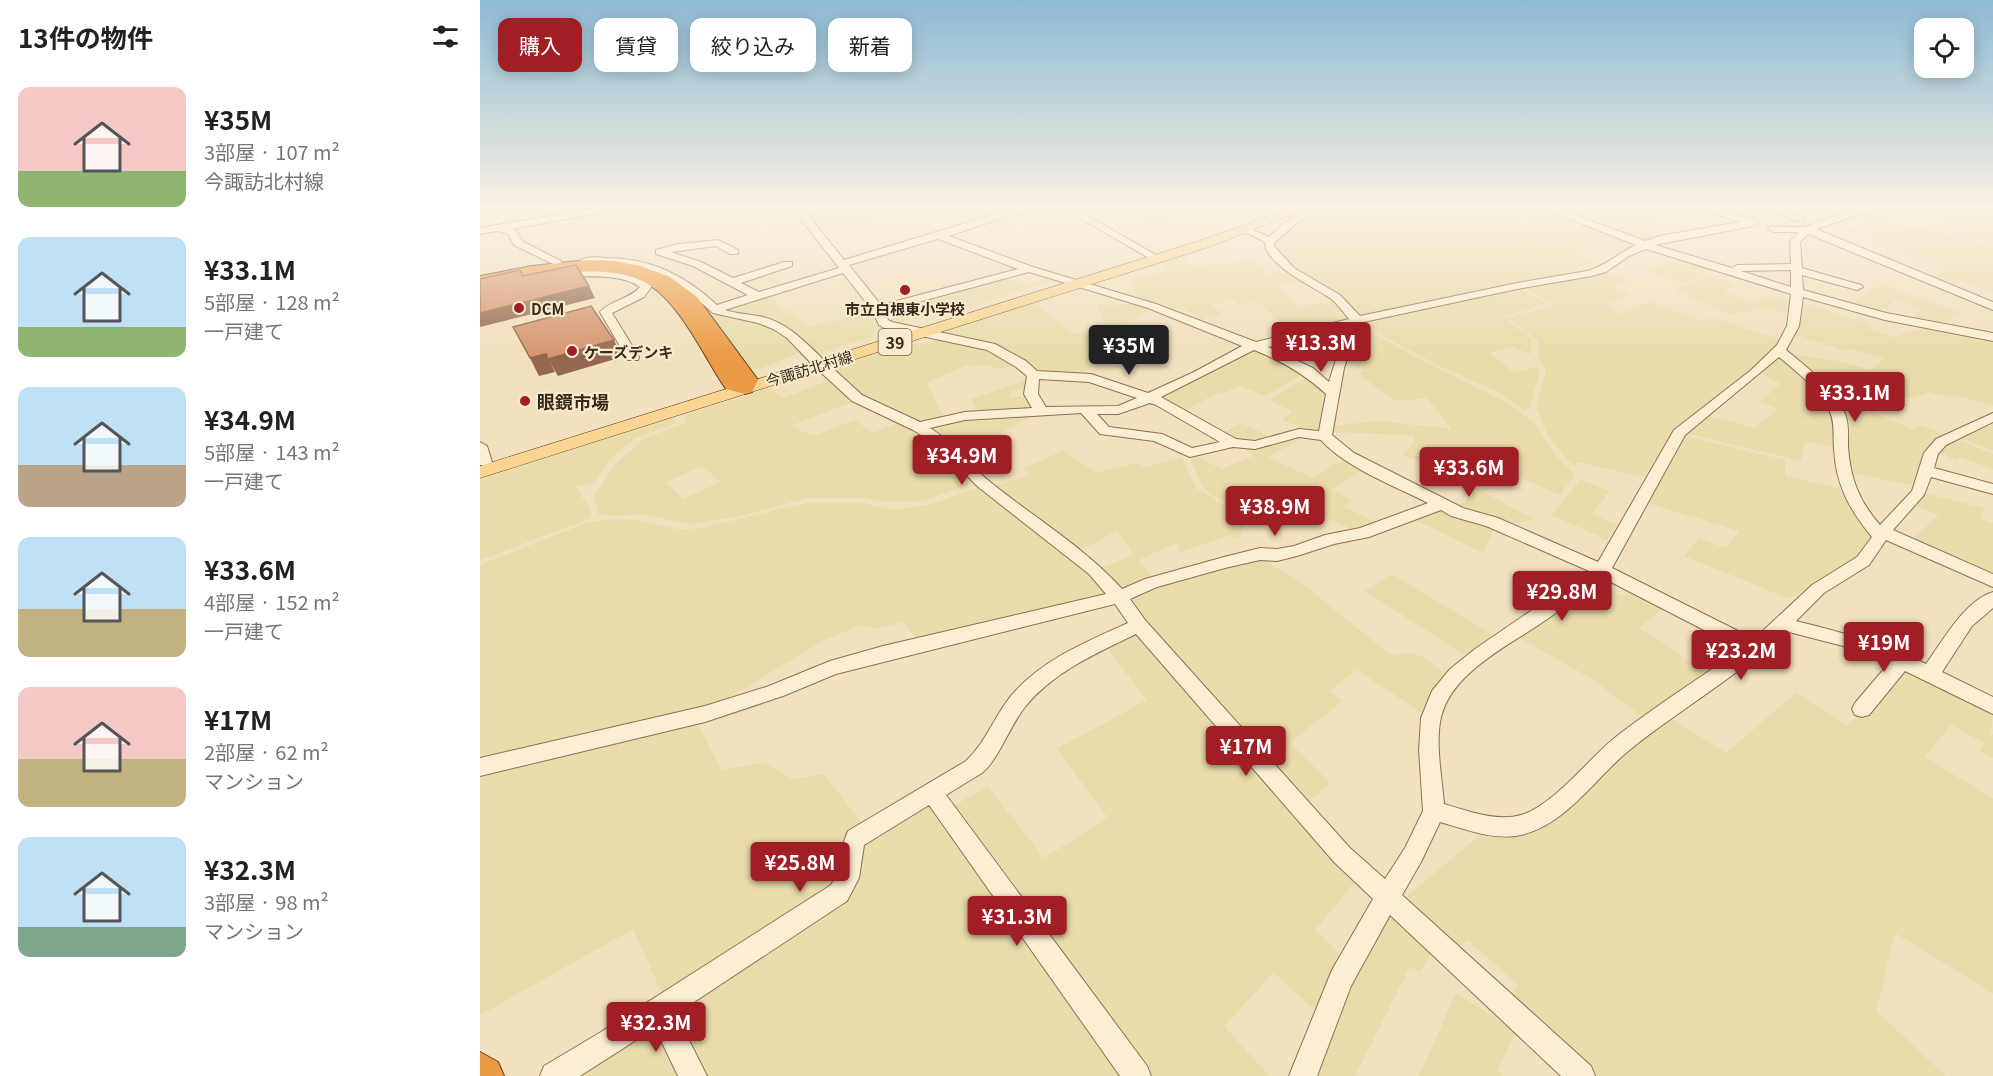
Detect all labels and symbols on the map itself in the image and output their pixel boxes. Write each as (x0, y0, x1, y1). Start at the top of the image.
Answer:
marker: 市立白根東小学校 (898, 283, 912, 297)
place label: DCM (531, 298, 564, 319)
place label: 市立白根東小学校 (845, 298, 965, 319)
marker: DCM (512, 301, 526, 315)
pin: ¥13.3M (1272, 322, 1370, 373)
pin: ¥35M (1093, 325, 1165, 376)
road number: 39 (878, 329, 912, 355)
place label: ケーズデンキ (584, 341, 673, 362)
marker: ケーズデンキ (565, 344, 579, 358)
street label: 今諏訪北村線 (763, 345, 855, 391)
pin: ¥33.1M (1806, 372, 1904, 423)
place label: 眼鏡市場 (537, 388, 609, 414)
marker: 眼鏡市場 (518, 394, 532, 408)
pin: ¥34.9M (913, 435, 1011, 486)
pin: ¥33.6M (1420, 447, 1518, 498)
pin: ¥38.9M (1226, 486, 1324, 537)
pin: ¥29.8M (1513, 571, 1611, 622)
pin: ¥19M (1848, 622, 1920, 673)
pin: ¥23.2M (1692, 630, 1790, 681)
pin: ¥17M (1210, 726, 1282, 777)
pin: ¥25.8M (751, 842, 849, 893)
pin: ¥31.3M (968, 896, 1066, 947)
pin: ¥32.3M (607, 1002, 705, 1053)

